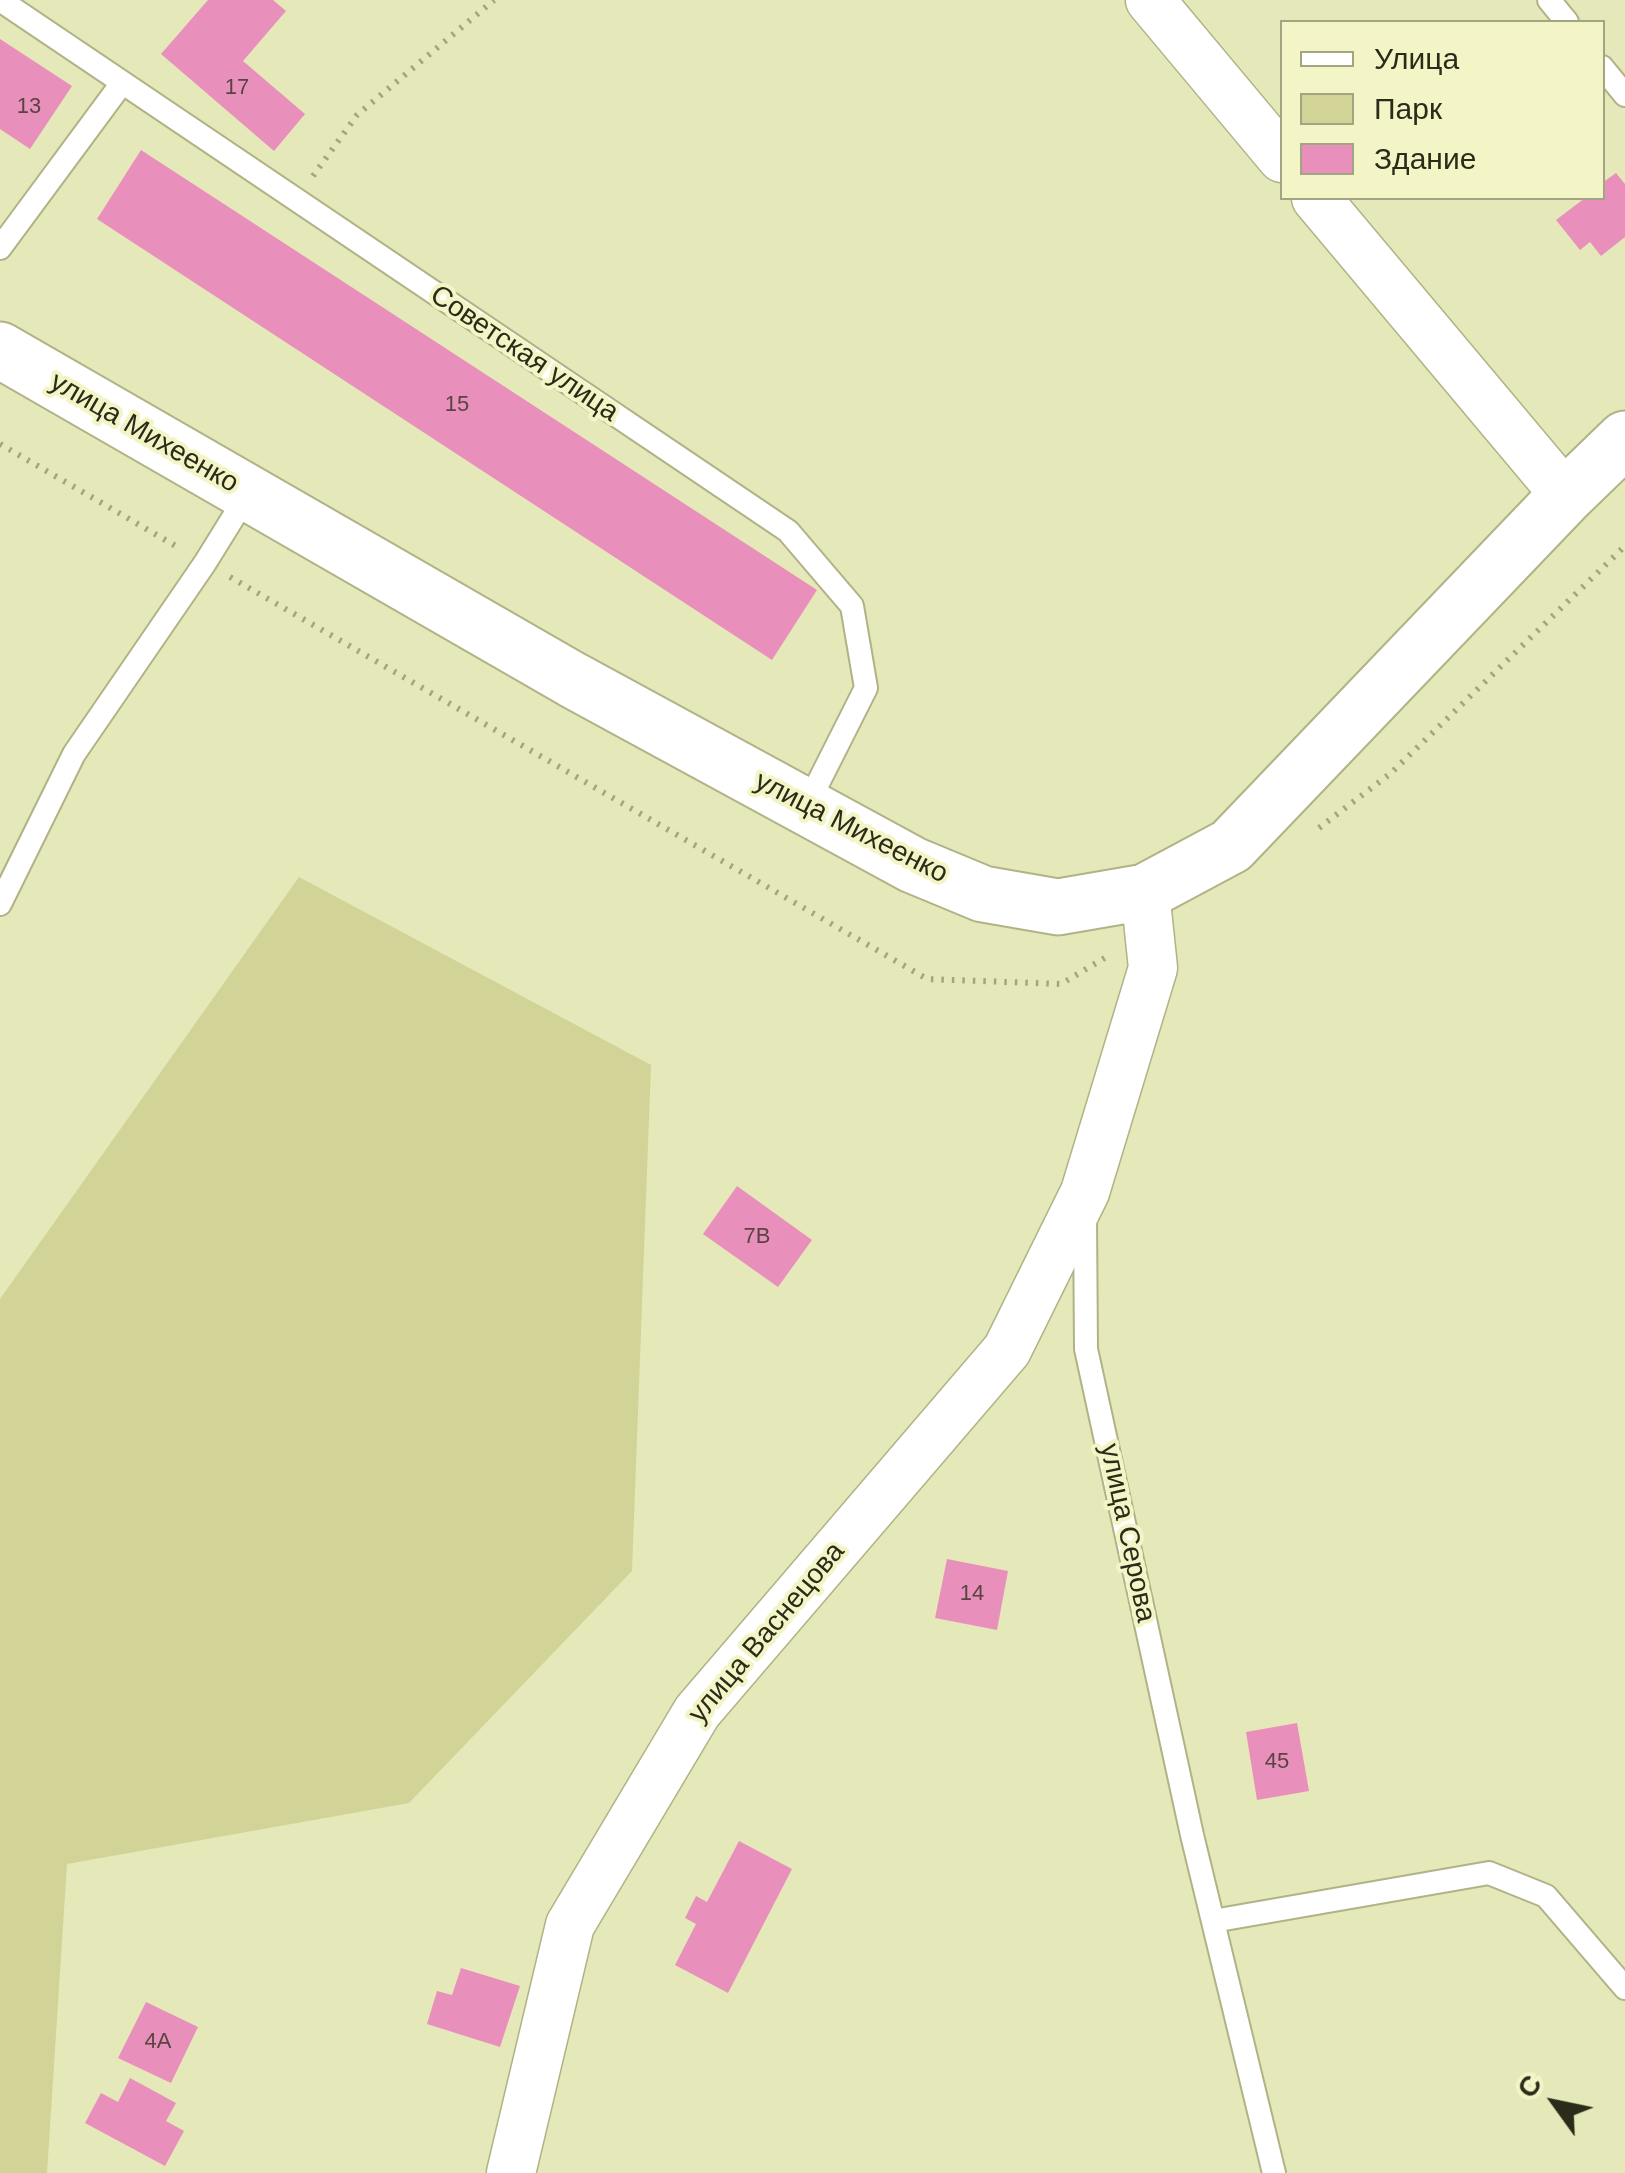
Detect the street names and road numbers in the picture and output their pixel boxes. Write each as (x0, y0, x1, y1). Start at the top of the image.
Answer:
street label: Советская улица (423, 279, 625, 429)
street label: улица Михеенко (44, 365, 244, 501)
street label: улица Михеенко (749, 765, 953, 891)
street label: улица Серова (1092, 1441, 1162, 1625)
street label: улица Васнецова (682, 1536, 852, 1730)

